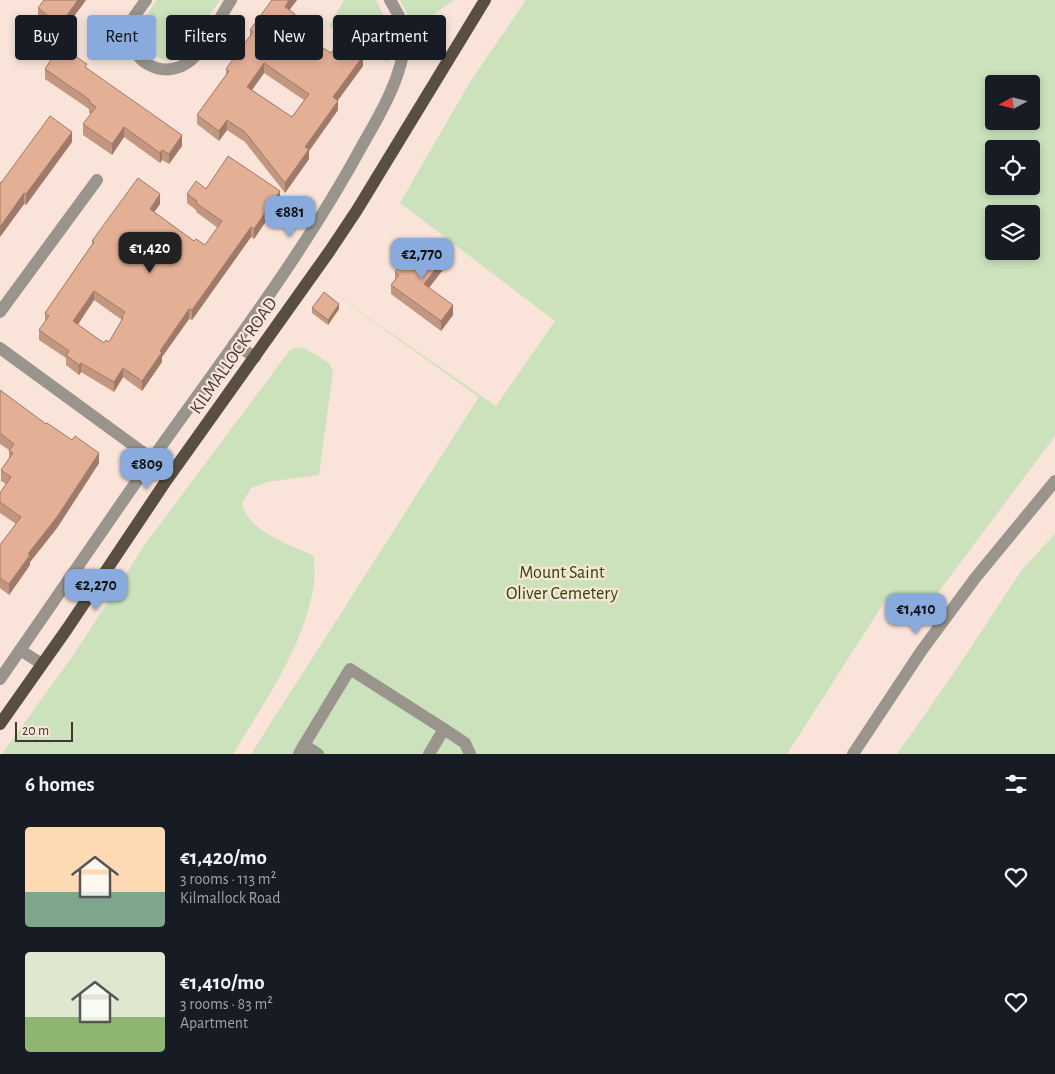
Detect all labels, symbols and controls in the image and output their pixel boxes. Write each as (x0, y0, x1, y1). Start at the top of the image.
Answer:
chip: Buy (15, 15, 77, 60)
chip: Rent (87, 15, 156, 60)
chip: Filters (166, 15, 245, 60)
chip: New (255, 15, 323, 60)
chip: Apartment (333, 15, 446, 60)
north arrow (985, 75, 1040, 130)
map controls (985, 75, 1040, 260)
button: locate (985, 140, 1040, 195)
pin: €881 (260, 196, 320, 238)
text: €881 (275, 204, 305, 220)
button: layers (985, 205, 1040, 260)
pin: €1,420 (109, 232, 191, 274)
pin: €2,770 (381, 238, 463, 280)
text: €1,420 (130, 240, 170, 256)
text: €2,770 (402, 246, 442, 262)
street label: KILMALLOCK ROAD (187, 294, 281, 418)
pin: €809 (117, 448, 177, 490)
text: €809 (131, 456, 163, 472)
park label: Mount Saint Oliver Cemetery (506, 564, 618, 603)
pin: €2,270 (55, 568, 137, 611)
text: €2,270 (75, 577, 117, 593)
pin: €1,410 (875, 592, 957, 635)
text: €1,410 (896, 601, 936, 617)
scale bar (15, 719, 72, 742)
text: 20 m (22, 724, 49, 738)
icon: filters (1002, 770, 1030, 798)
text: 6 homes (25, 774, 95, 795)
icon: home (65, 847, 125, 907)
text: €1,420/mo (180, 847, 267, 868)
icon: heart (1002, 863, 1030, 891)
text: 3 rooms · 113 m² (180, 871, 276, 887)
text: Kilmallock Road (180, 890, 280, 906)
icon: home (65, 972, 125, 1032)
text: €1,410/mo (180, 972, 265, 993)
icon: heart (1002, 988, 1030, 1016)
text: 3 rooms · 83 m² (180, 996, 273, 1012)
text: Apartment (180, 1015, 248, 1031)

